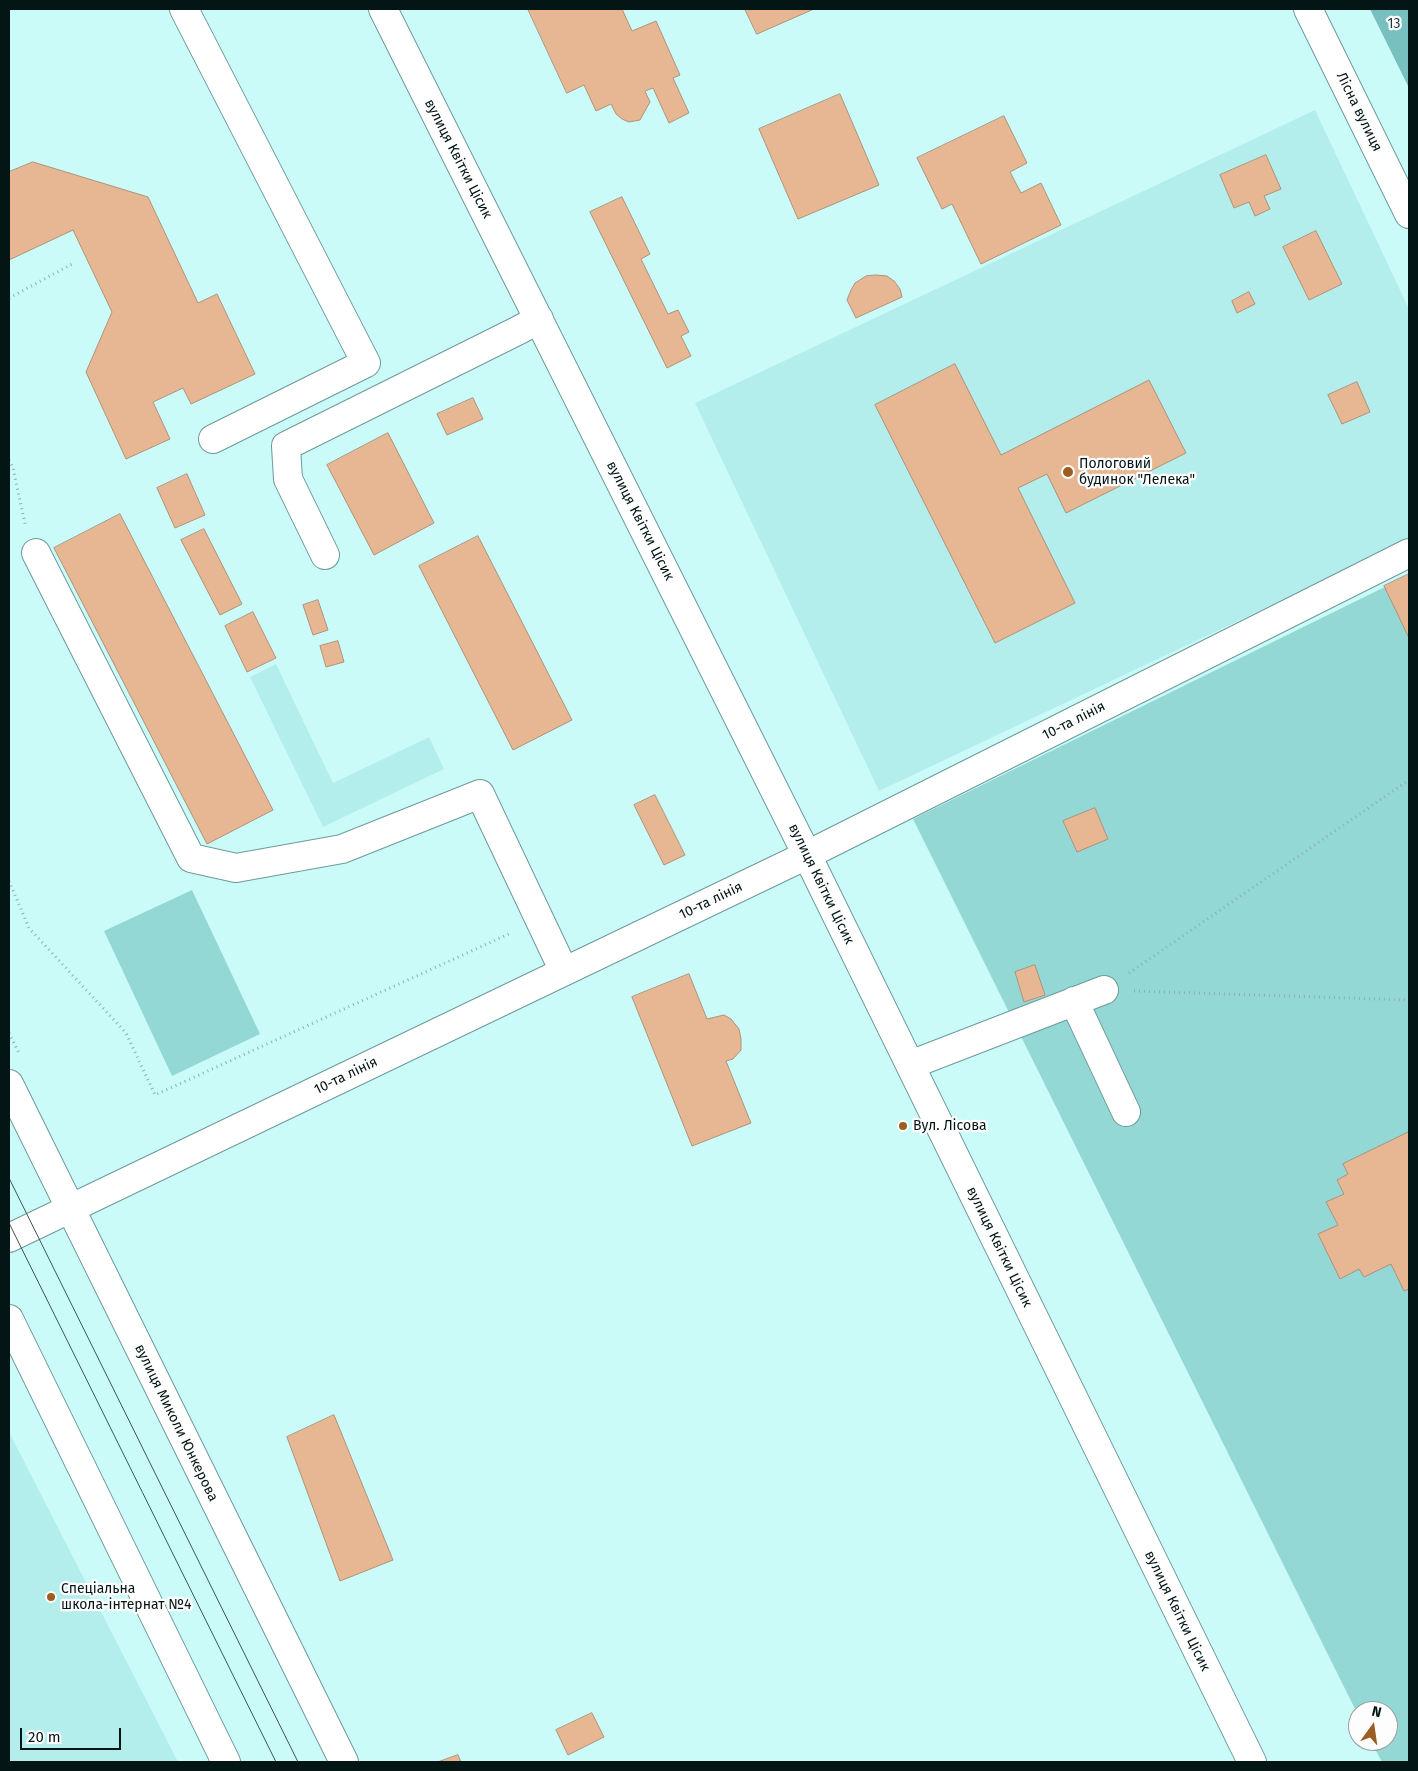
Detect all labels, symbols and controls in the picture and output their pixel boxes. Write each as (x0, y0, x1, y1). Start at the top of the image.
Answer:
park label: 13 (1387, 16, 1401, 32)
street label: Лісна вулиця (1333, 70, 1385, 154)
street label: вулиця Квітки Цісик (421, 96, 495, 222)
place label: Пологовий будинок "Лелека" (1079, 456, 1195, 488)
street label: вулиця Квітки Цісик (603, 458, 677, 584)
marker: Пологовий будинок "Лелека" (1061, 465, 1075, 479)
street label: 10-та лінія (1040, 698, 1108, 744)
street label: вулиця Квітки Цісик (785, 821, 857, 947)
street label: 10-та лінія (677, 878, 745, 924)
street label: 10-та лінія (312, 1053, 380, 1099)
place label: Вул. Лісова (913, 1118, 987, 1134)
marker: Вул. Лісова (897, 1120, 909, 1132)
street label: вулиця Квітки Цісик (963, 1184, 1035, 1310)
street label: вулиця Миколи Юнкерова (131, 1342, 221, 1504)
street label: вулиця Квітки Цісик (1141, 1548, 1213, 1674)
place label: Спеціальна школа-інтернат №4 (61, 1581, 191, 1614)
marker: Спеціальна школа-інтернат №4 (45, 1591, 57, 1603)
north arrow (1348, 1701, 1398, 1751)
text: N (1370, 1703, 1383, 1721)
scale bar (22, 1718, 124, 1750)
text: 20 m (28, 1728, 61, 1746)

